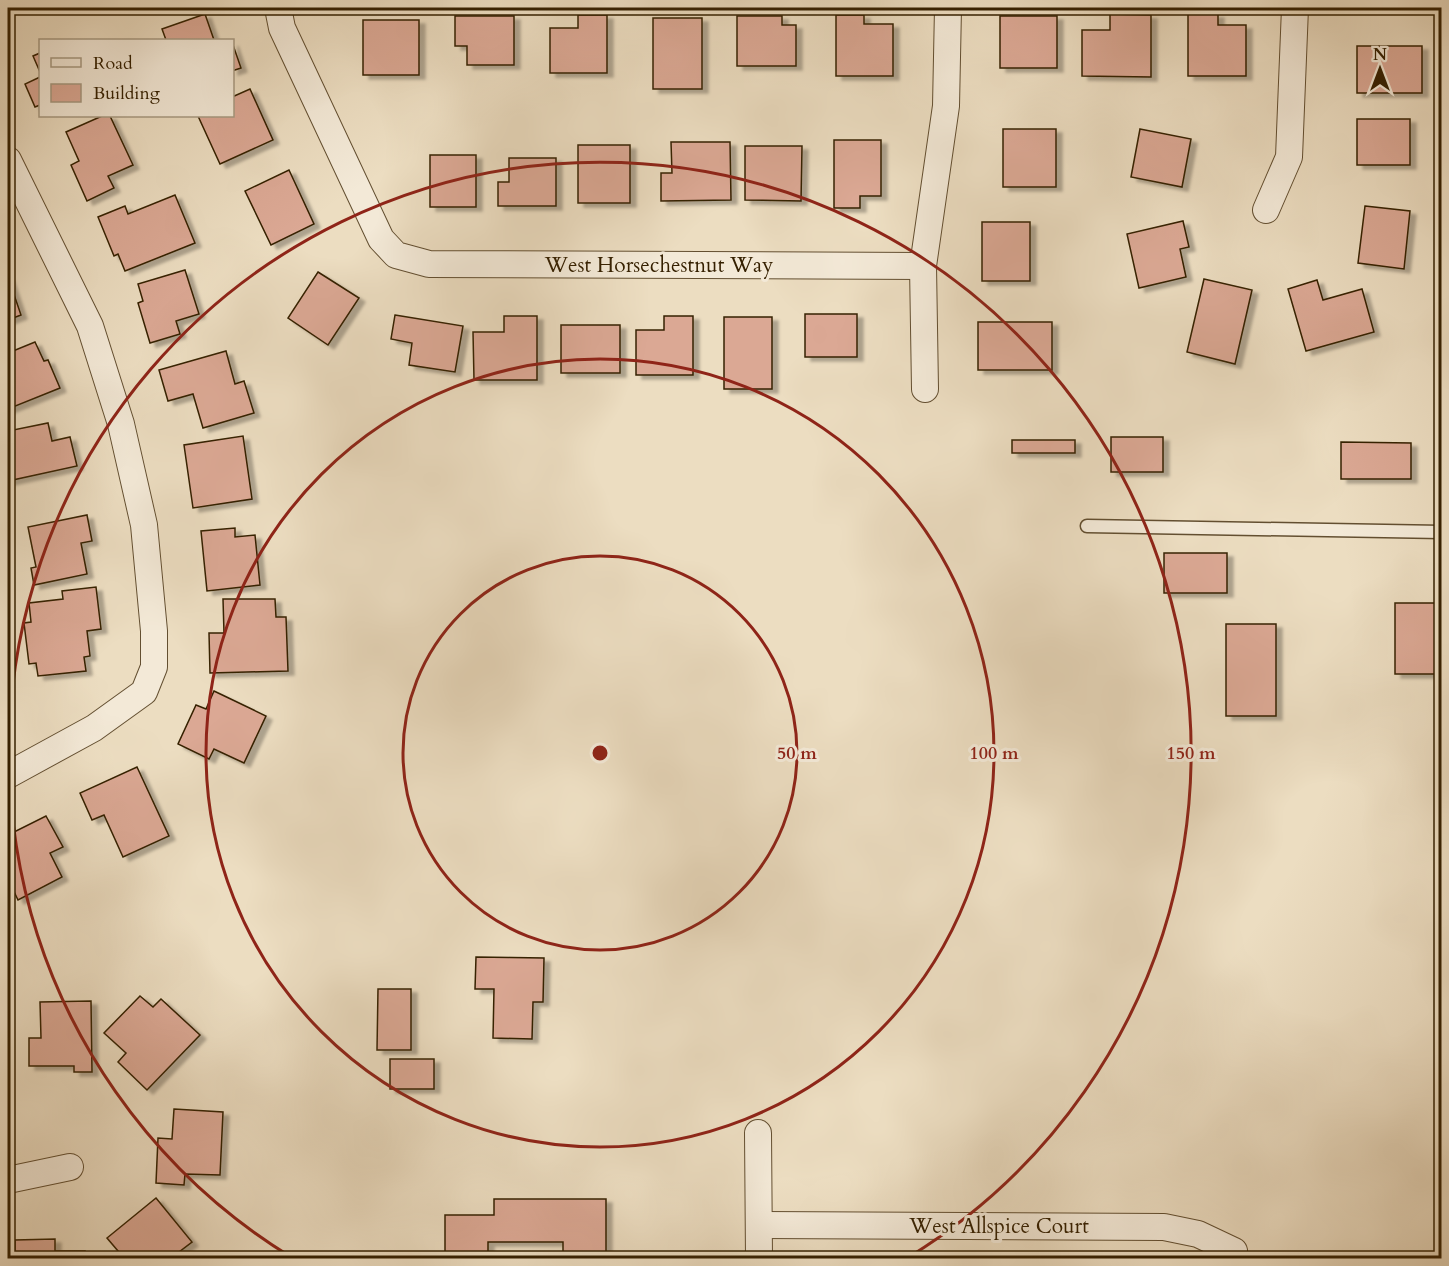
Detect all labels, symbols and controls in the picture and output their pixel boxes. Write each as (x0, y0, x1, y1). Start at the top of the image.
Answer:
legend (39, 39, 234, 117)
north arrow (1350, 39, 1410, 99)
text: N (1373, 44, 1387, 66)
text: Road (93, 51, 133, 76)
text: Building (93, 81, 161, 106)
street label: West Horsechestnut Way (544, 251, 773, 280)
text: 50 m (777, 741, 817, 766)
text: 100 m (969, 741, 1019, 766)
text: 150 m (1166, 741, 1216, 766)
centre of rings (590, 743, 610, 763)
street label: West Allspice Court (908, 1212, 1089, 1241)

